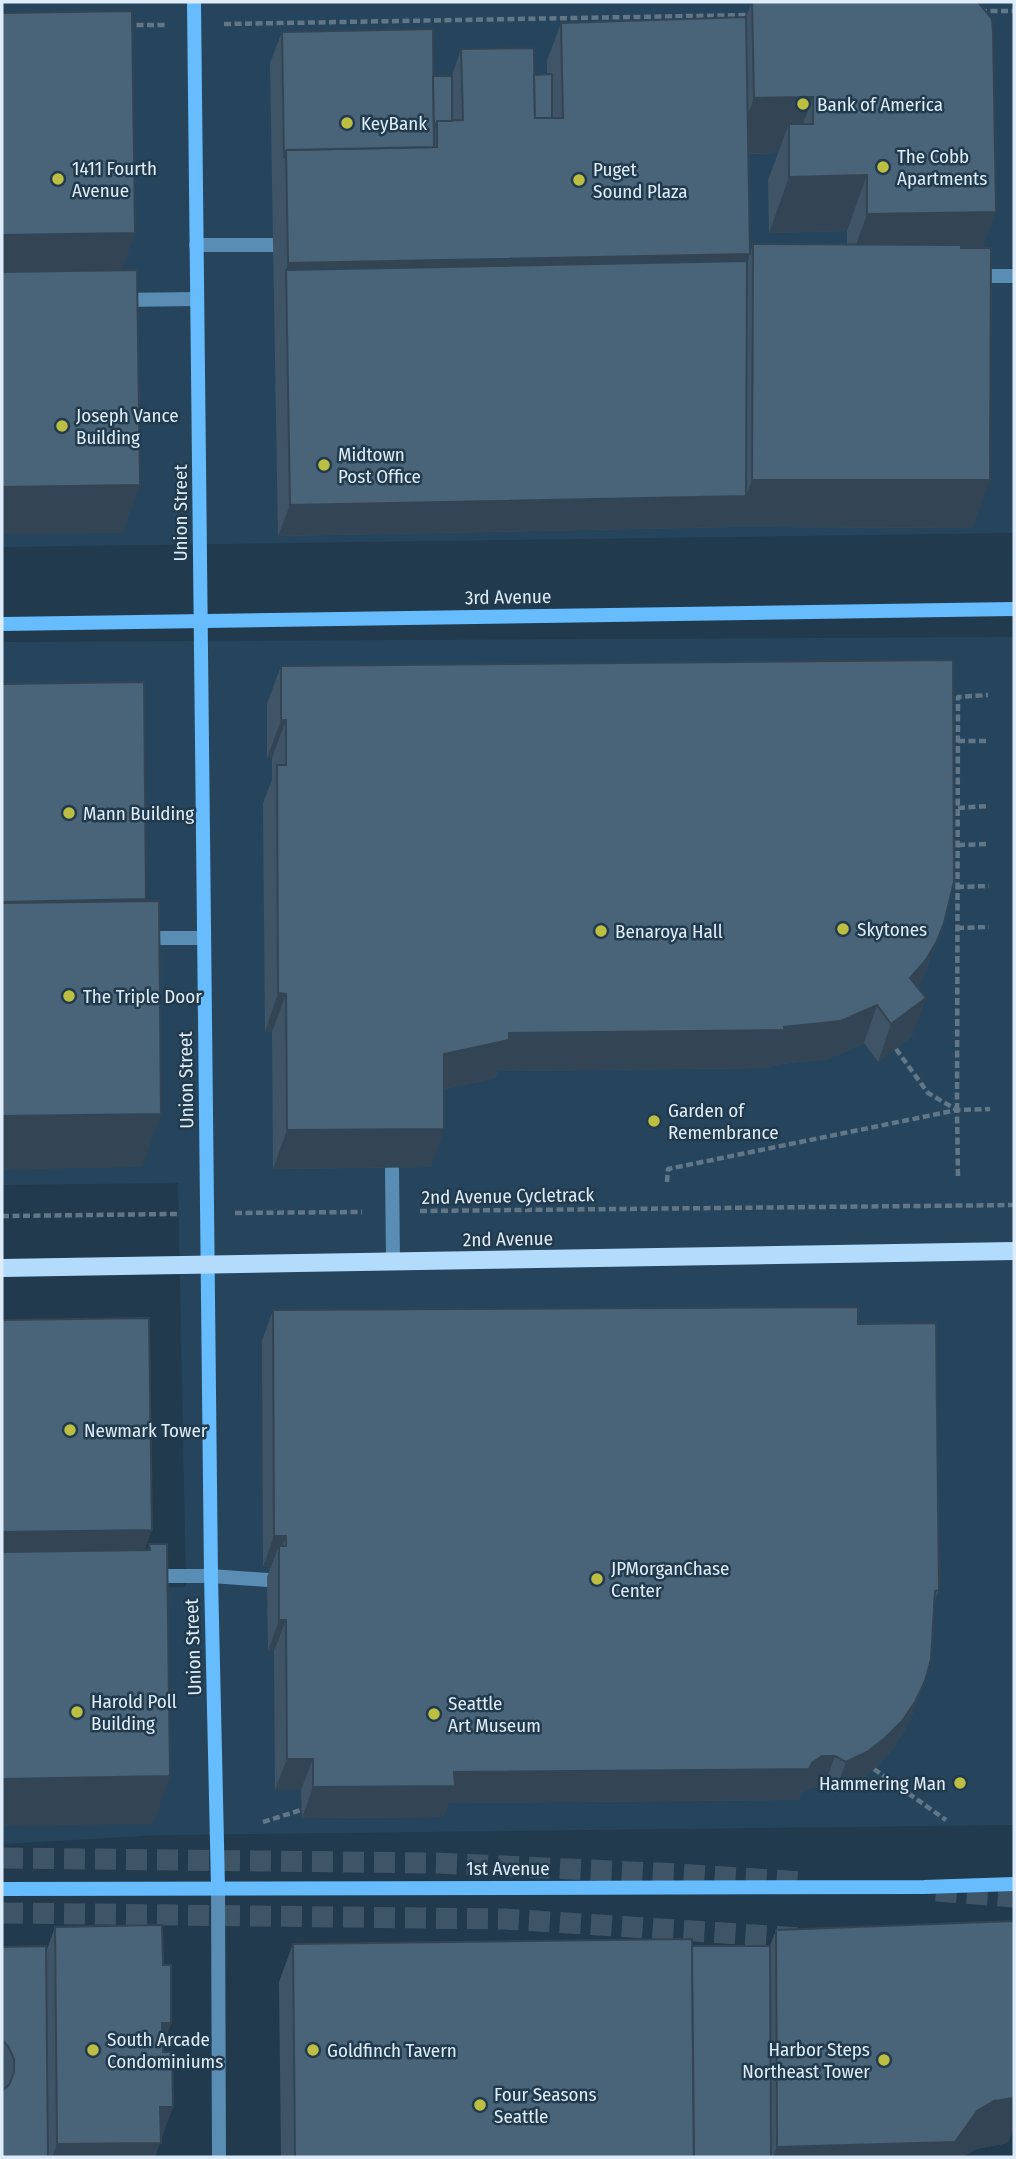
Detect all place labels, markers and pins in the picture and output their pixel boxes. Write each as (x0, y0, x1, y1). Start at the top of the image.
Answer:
place label: Bank of America (817, 93, 943, 116)
marker: Bank of America (795, 96, 811, 112)
place label: KeyBank (361, 112, 427, 135)
marker: KeyBank (339, 115, 355, 131)
place label: The Cobb Apartments (897, 145, 987, 190)
place label: 1411 Fourth Avenue (72, 157, 157, 202)
place label: Puget Sound Plaza (593, 158, 688, 203)
marker: The Cobb Apartments (875, 159, 891, 175)
marker: 1411 Fourth Avenue (50, 171, 66, 187)
marker: Puget Sound Plaza (571, 172, 587, 188)
place label: Joseph Vance Building (76, 404, 179, 449)
marker: Joseph Vance Building (54, 418, 70, 434)
place label: Midtown Post Office (338, 443, 421, 488)
marker: Midtown Post Office (316, 457, 332, 473)
place label: Mann Building (83, 802, 194, 825)
marker: Mann Building (61, 805, 77, 821)
place label: Skytones (857, 918, 927, 941)
place label: Benaroya Hall (615, 920, 723, 943)
marker: Skytones (835, 921, 851, 937)
marker: Benaroya Hall (593, 923, 609, 939)
place label: The Triple Door (83, 985, 202, 1008)
marker: The Triple Door (61, 988, 77, 1004)
place label: Garden of Remembrance (668, 1099, 779, 1144)
marker: Garden of Remembrance (646, 1113, 662, 1129)
place label: Newmark Tower (84, 1419, 208, 1442)
marker: Newmark Tower (62, 1422, 78, 1438)
place label: JPMorganChase Center (611, 1557, 729, 1602)
marker: JPMorganChase Center (589, 1571, 605, 1587)
place label: Harold Poll Building (91, 1690, 177, 1735)
place label: Seattle Art Museum (448, 1692, 541, 1737)
marker: Harold Poll Building (69, 1704, 85, 1720)
marker: Seattle Art Museum (426, 1706, 442, 1722)
place label: Hammering Man (819, 1772, 946, 1795)
marker: Hammering Man (952, 1775, 968, 1791)
place label: South Arcade Condominiums (107, 2028, 223, 2073)
place label: Harbor Steps Northeast Tower (742, 2038, 870, 2083)
place label: Goldfinch Tavern (327, 2039, 457, 2062)
marker: South Arcade Condominiums (85, 2042, 101, 2058)
marker: Goldfinch Tavern (305, 2042, 321, 2058)
marker: Harbor Steps Northeast Tower (876, 2052, 892, 2068)
place label: Four Seasons Seattle (494, 2083, 597, 2128)
marker: Four Seasons Seattle (472, 2097, 488, 2113)

